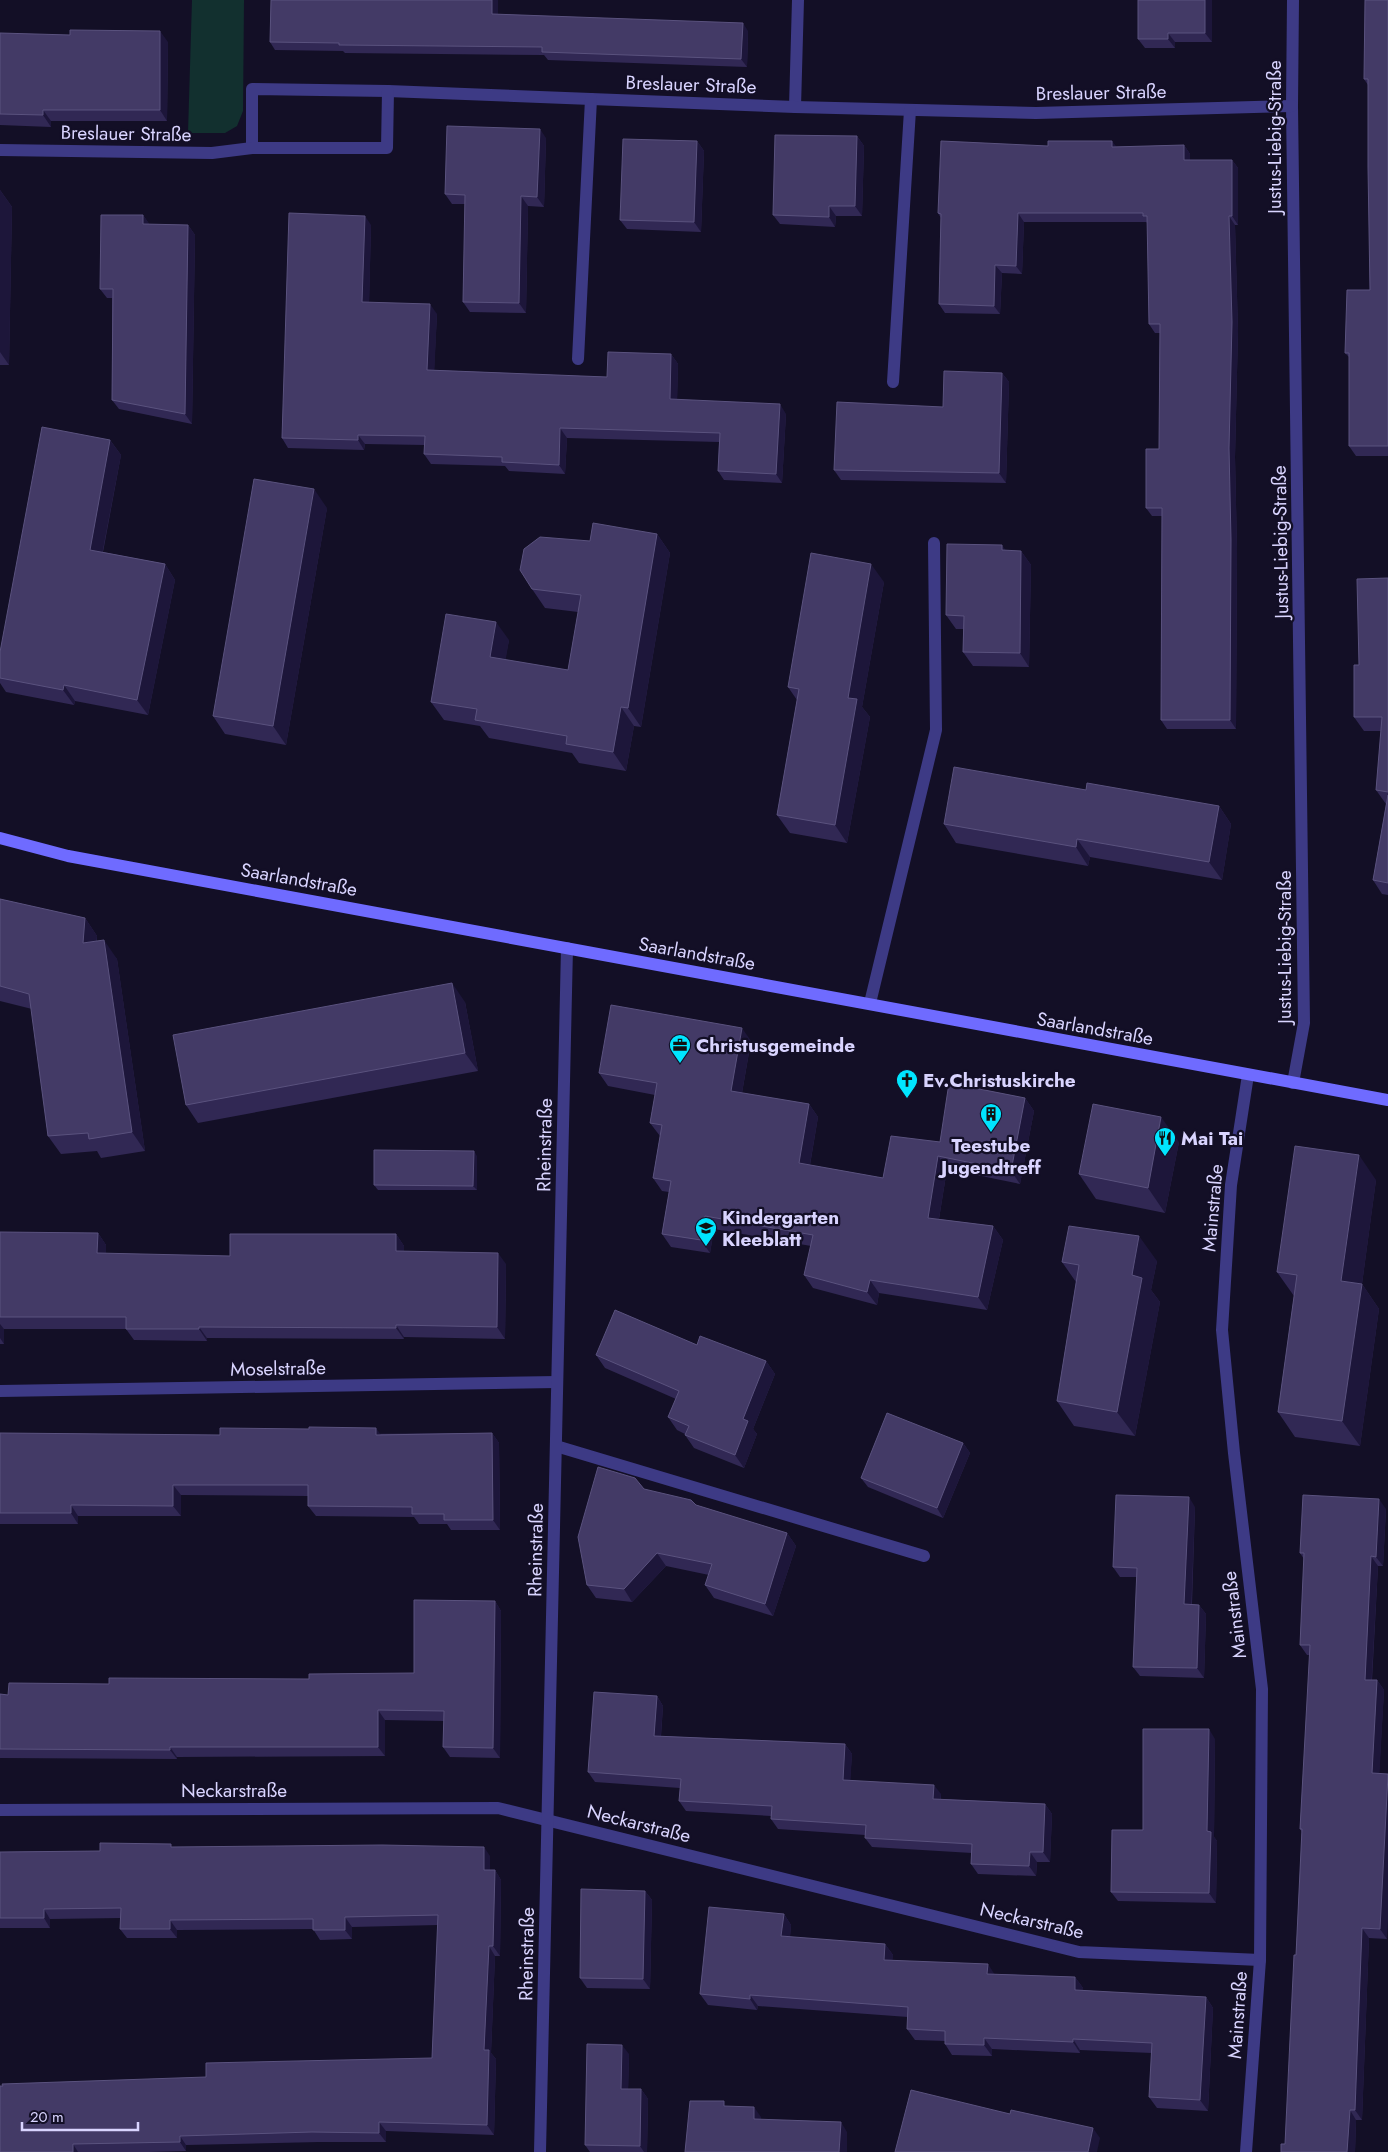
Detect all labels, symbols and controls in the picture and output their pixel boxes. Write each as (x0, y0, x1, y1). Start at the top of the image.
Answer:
street label: Justus-Liebig-Straße (1261, 60, 1288, 217)
street label: Breslauer Straße (625, 69, 757, 100)
street label: Breslauer Straße (1035, 78, 1167, 107)
street label: Breslauer Straße (60, 119, 192, 148)
street label: Justus-Liebig-Straße (1266, 465, 1295, 622)
street label: Saarlandstraße (239, 856, 360, 903)
street label: Justus-Liebig-Straße (1271, 870, 1298, 1027)
street label: Saarlandstraße (637, 930, 758, 977)
street label: Saarlandstraße (1035, 1005, 1156, 1052)
place label: Christusgemeinde (696, 1032, 855, 1059)
office icon: Christusgemeinde (668, 1033, 692, 1064)
place label: Ev.Christuskirche (923, 1067, 1076, 1094)
church icon: Ev.Christuskirche (895, 1068, 919, 1099)
street label: Rheinstraße (530, 1098, 559, 1192)
building icon: Teestube Jugendtreff (979, 1102, 1003, 1133)
place label: Mai Tai (1181, 1125, 1243, 1152)
restaurant icon: Mai Tai (1153, 1126, 1177, 1157)
place label: Teestube Jugendtreff (937, 1132, 1042, 1181)
street label: Mainstraße (1195, 1163, 1230, 1253)
place label: Kindergarten Kleeblatt (722, 1204, 839, 1253)
school or university icon: Kindergarten Kleeblatt (694, 1216, 718, 1247)
street label: Moselstraße (230, 1354, 326, 1383)
street label: Rheinstraße (521, 1503, 550, 1597)
street label: Mainstraße (1216, 1569, 1253, 1660)
street label: Neckarstraße (181, 1777, 287, 1804)
street label: Neckarstraße (584, 1798, 694, 1849)
street label: Neckarstraße (977, 1895, 1087, 1946)
street label: Rheinstraße (512, 1907, 541, 2001)
street label: Mainstraße (1221, 1970, 1254, 2060)
scale bar (22, 2100, 139, 2132)
text: 20 m (30, 2106, 64, 2128)

